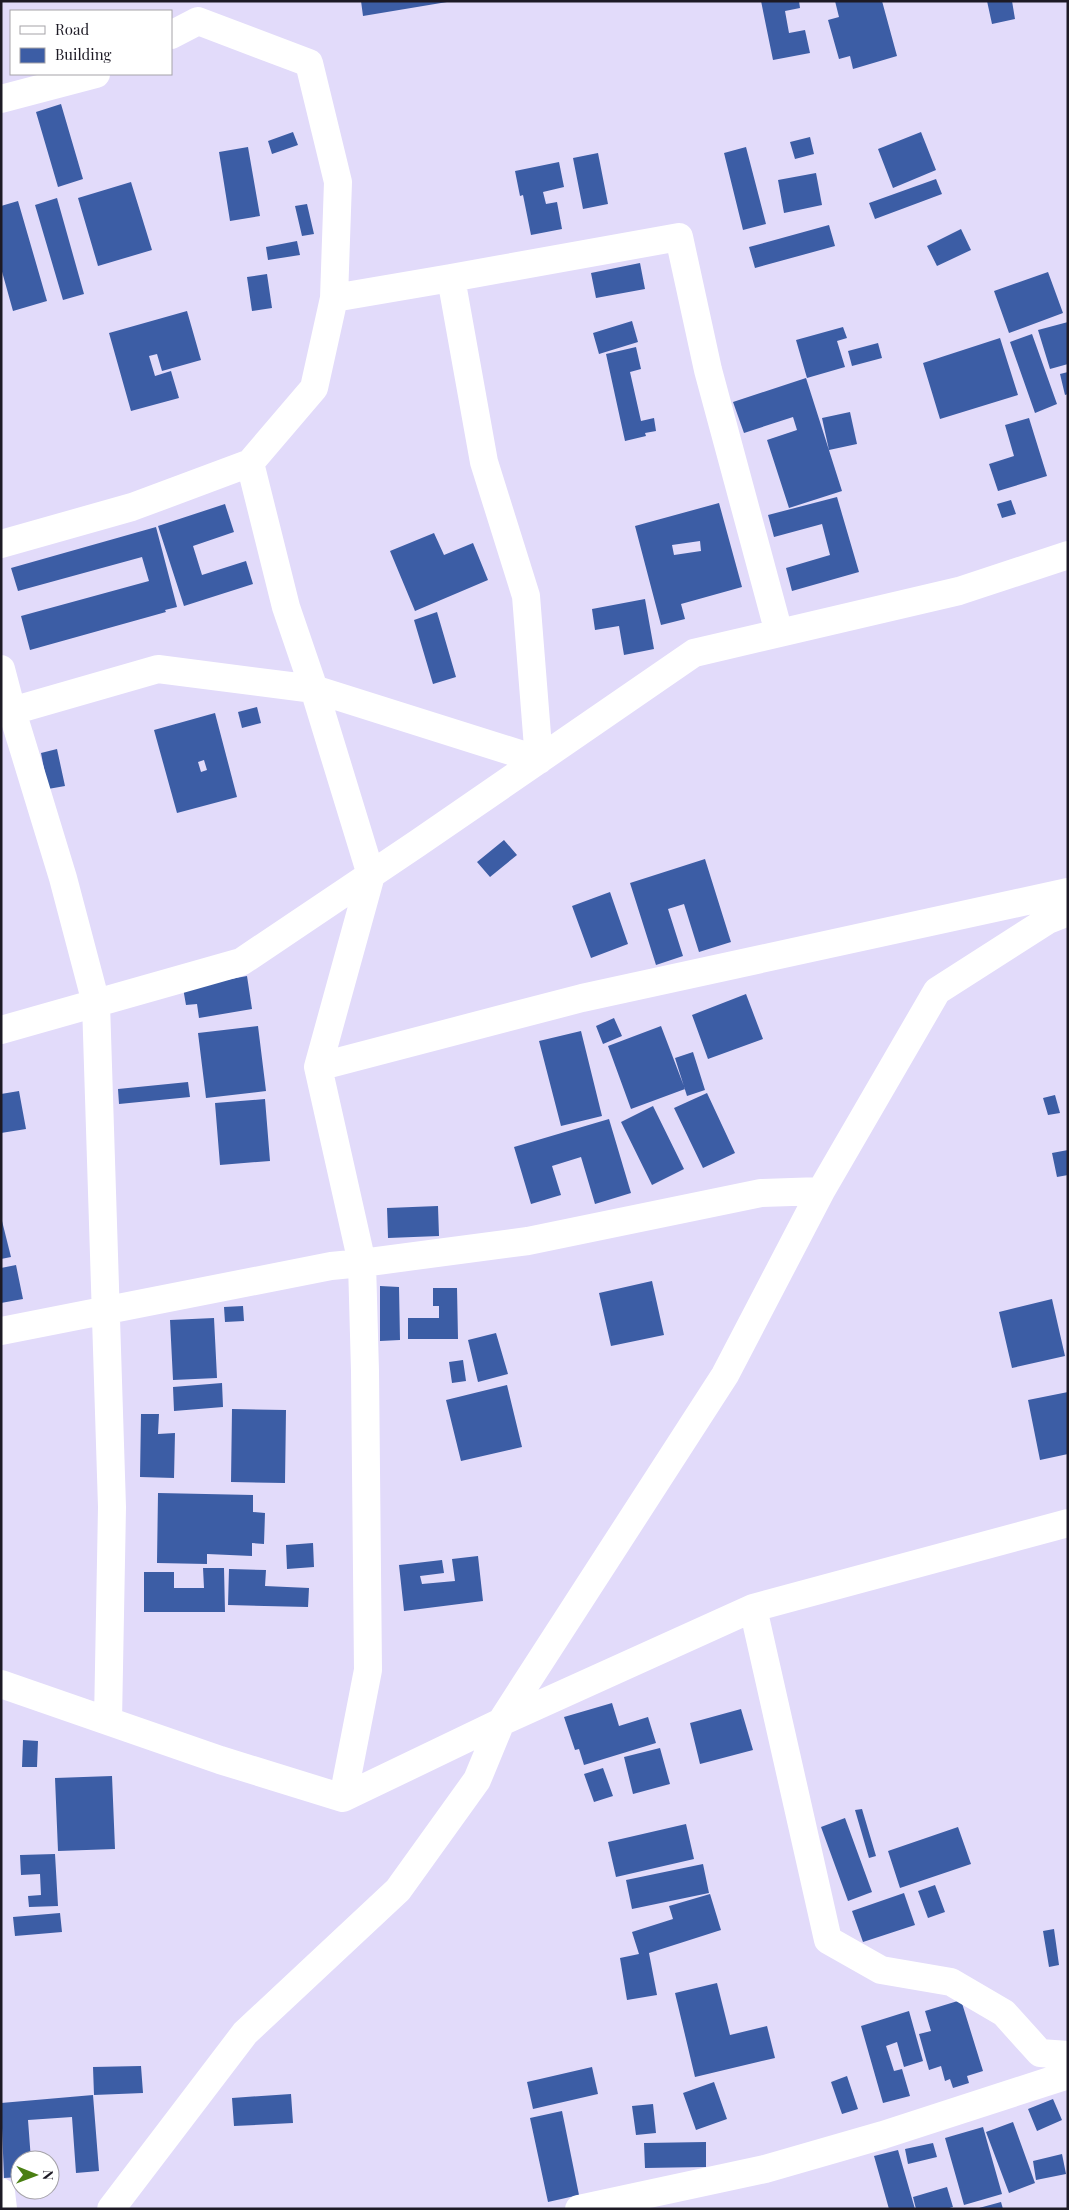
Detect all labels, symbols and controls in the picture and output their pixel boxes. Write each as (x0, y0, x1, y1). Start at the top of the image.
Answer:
legend (10, 10, 172, 75)
text: Road (55, 19, 89, 39)
text: Building (55, 44, 112, 64)
north arrow (10, 2150, 60, 2200)
text: N (39, 2170, 58, 2180)

